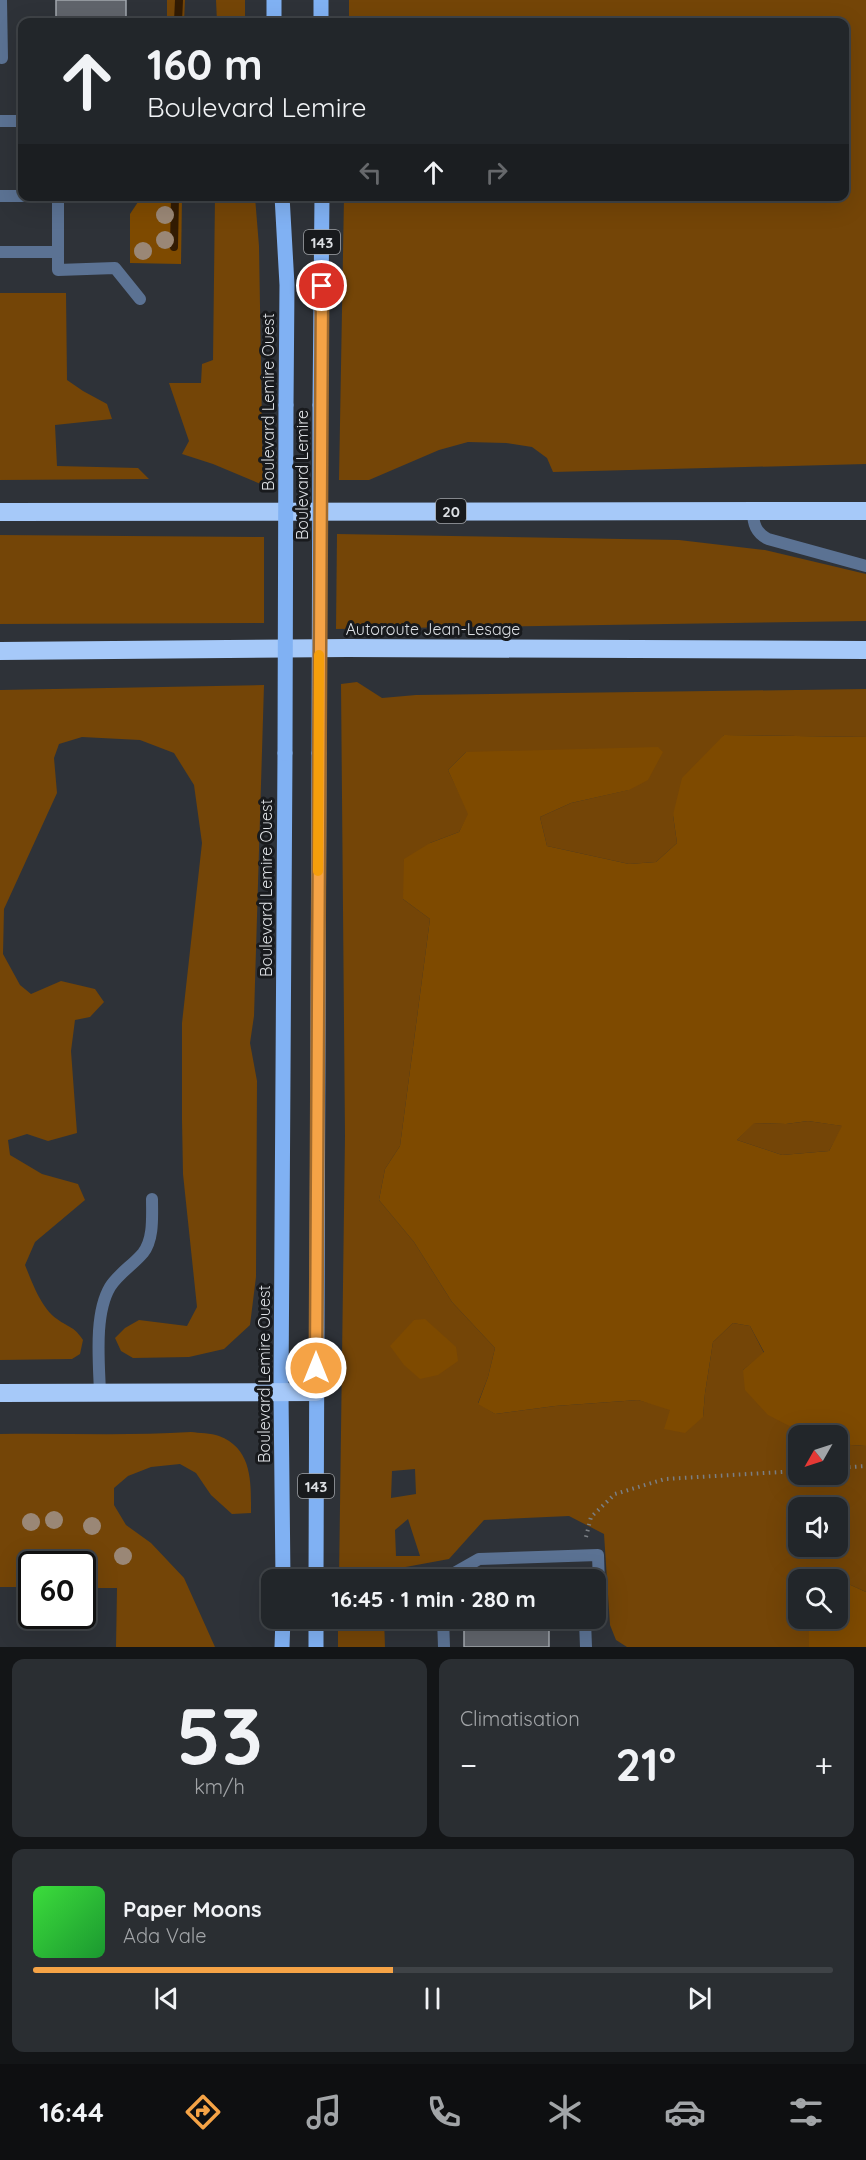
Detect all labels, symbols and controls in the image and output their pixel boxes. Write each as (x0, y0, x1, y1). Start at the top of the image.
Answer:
text: 160 m (147, 38, 263, 91)
icon: ahead (48, 42, 126, 120)
text: Boulevard Lemire (147, 90, 366, 124)
icon: left (354, 156, 387, 189)
icon: ahead (417, 156, 450, 189)
icon: right (480, 156, 513, 189)
road number: 143 (304, 230, 340, 254)
pin (296, 260, 347, 311)
icon: arrive (305, 269, 338, 302)
street label: Boulevard Lemire Ouest (258, 313, 278, 491)
street label: Boulevard Lemire (292, 410, 312, 540)
road number: 20 (436, 499, 466, 523)
street label: Autoroute Jean-Lesage (346, 619, 520, 639)
street label: Boulevard Lemire Ouest (256, 799, 276, 977)
street label: Boulevard Lemire Ouest (254, 1285, 274, 1463)
position arrow (284, 1336, 348, 1400)
north arrow (788, 1425, 848, 1485)
map controls (788, 1425, 848, 1629)
road number: 143 (298, 1474, 334, 1498)
button: sound (788, 1497, 848, 1557)
speed limit sign: 60 (18, 1551, 96, 1629)
button: search (788, 1569, 848, 1629)
text: 16:45 · 1 min · 280 m (331, 1585, 536, 1613)
text: 53 (176, 1686, 263, 1784)
text: Climatisation (460, 1706, 580, 1731)
text: 21° (615, 1736, 676, 1792)
text: − (460, 1744, 477, 1785)
text: + (814, 1744, 833, 1785)
text: km/h (194, 1774, 245, 1799)
text: Paper Moons (123, 1895, 262, 1923)
text: Ada Vale (123, 1923, 207, 1948)
icon: previous (150, 1982, 183, 2015)
icon: pause (416, 1982, 449, 2015)
icon: next (683, 1982, 716, 2015)
icon: directions (182, 2091, 224, 2133)
icon: music (303, 2091, 345, 2133)
icon: phone (423, 2091, 465, 2133)
icon: climate (544, 2091, 586, 2133)
icon: car (664, 2091, 706, 2133)
icon: filters (785, 2091, 827, 2133)
text: 16:44 (39, 2095, 104, 2129)

